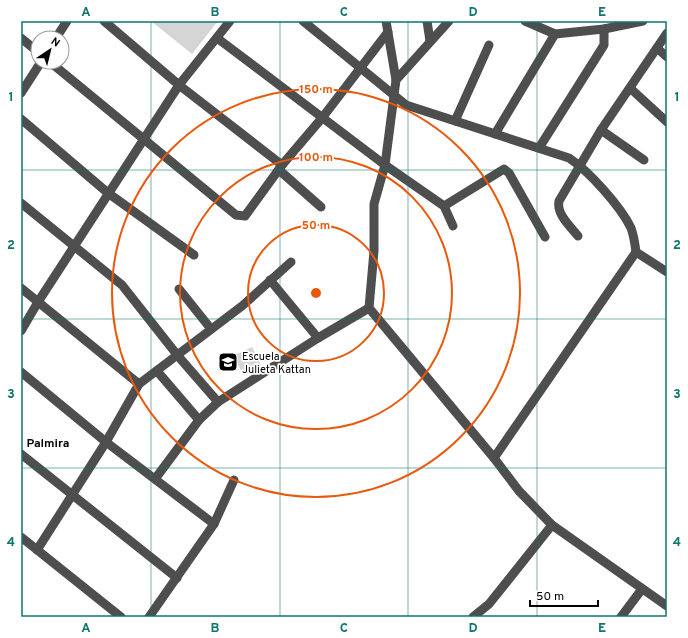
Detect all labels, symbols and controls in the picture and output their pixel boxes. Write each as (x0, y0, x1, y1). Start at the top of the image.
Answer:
text: A (81, 5, 91, 21)
text: B (211, 5, 220, 21)
text: C (340, 5, 348, 21)
text: D (468, 5, 478, 21)
text: E (598, 5, 606, 21)
north arrow (30, 30, 70, 70)
text: N (48, 35, 62, 51)
text: 150 m (299, 82, 333, 98)
text: 1 (8, 90, 14, 106)
text: 1 (674, 90, 680, 106)
text: 100 m (299, 150, 333, 166)
text: 50 m (302, 218, 330, 234)
text: 2 (7, 238, 15, 254)
text: 2 (673, 238, 681, 254)
centre of rings (309, 286, 323, 300)
place label: Escuela Julieta Kattan (242, 350, 311, 377)
school or university icon: Escuela Julieta Kattan (217, 351, 239, 373)
text: 3 (7, 387, 15, 403)
text: 3 (673, 387, 681, 403)
district label: Palmira (26, 436, 70, 452)
text: 4 (7, 535, 15, 551)
text: 4 (673, 535, 681, 551)
scale bar (530, 582, 598, 608)
text: 50 m (536, 589, 564, 605)
text: A (81, 621, 91, 637)
text: B (211, 621, 220, 637)
text: C (340, 621, 348, 637)
text: D (468, 621, 478, 637)
text: E (598, 621, 606, 637)

